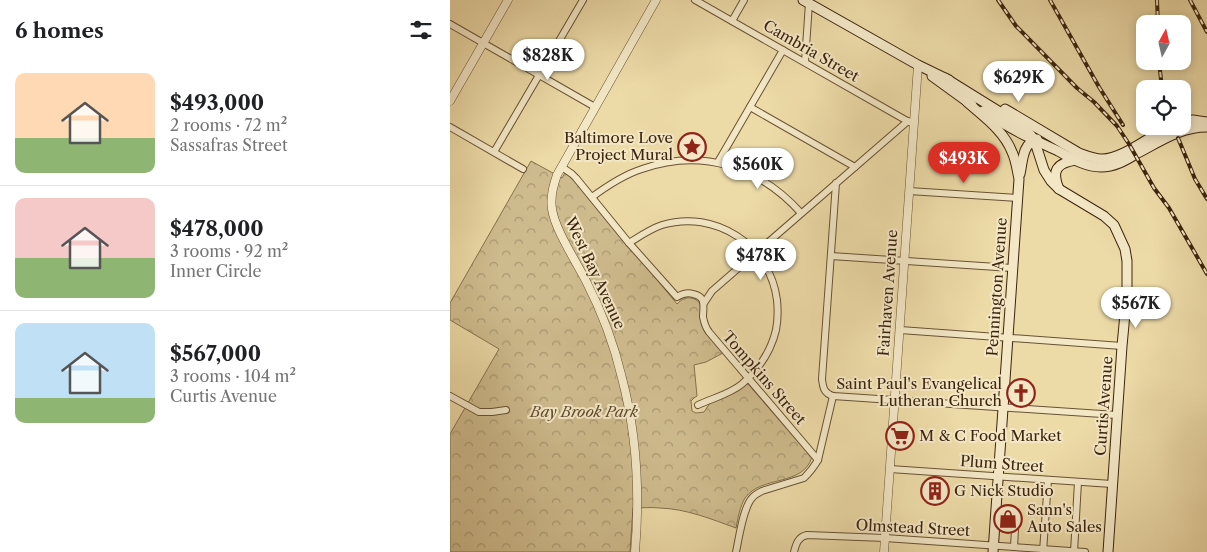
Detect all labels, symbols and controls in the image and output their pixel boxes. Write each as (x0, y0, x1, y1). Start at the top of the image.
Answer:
street label: Cambria Street (760, 15, 863, 86)
north arrow (1136, 15, 1191, 70)
map controls (1136, 15, 1191, 135)
icon: filters (407, 16, 435, 44)
text: 6 homes (15, 18, 104, 43)
pin: $828K (513, 38, 583, 81)
text: $828K (523, 45, 573, 65)
pin: $629K (984, 61, 1054, 103)
text: $629K (994, 67, 1044, 87)
button: locate (1136, 80, 1191, 135)
text: $493,000 (170, 90, 264, 115)
icon: home (55, 93, 115, 153)
text: 2 rooms · 72 m² (170, 115, 287, 135)
place label: Baltimore Love Project Mural (564, 128, 674, 164)
place icon: Baltimore Love Project Mural (677, 132, 707, 162)
text: Sassafras Street (170, 135, 288, 155)
pin: $493K (929, 142, 999, 184)
pin: $560K (723, 148, 793, 190)
text: $493K (939, 148, 989, 168)
text: $560K (733, 154, 783, 174)
street label: West Bay Avenue (561, 213, 630, 332)
text: $478,000 (170, 216, 264, 241)
street label: Pennington Avenue (982, 217, 1011, 357)
icon: home (55, 218, 115, 278)
street label: Fairhaven Avenue (874, 229, 901, 357)
pin: $478K (726, 238, 796, 281)
text: 3 rooms · 92 m² (170, 241, 288, 261)
text: $478K (736, 245, 786, 265)
text: Inner Circle (170, 261, 262, 281)
pin: $567K (1101, 286, 1171, 329)
text: $567K (1112, 293, 1160, 313)
street label: Tompkins Street (719, 327, 811, 429)
text: $567,000 (170, 341, 261, 366)
icon: home (55, 343, 115, 403)
street label: Curtis Avenue (1091, 355, 1116, 457)
text: 3 rooms · 104 m² (170, 366, 296, 386)
place label: Saint Paul's Evangelical Lutheran Church (836, 374, 1003, 410)
church icon: Saint Paul's Evangelical Lutheran Church (1006, 378, 1036, 408)
text: Curtis Avenue (170, 386, 277, 406)
park label: Bay Brook Park (529, 402, 638, 421)
supermarket icon: M & C Food Market (885, 421, 915, 451)
place label: M & C Food Market (919, 426, 1062, 445)
street label: Plum Street (959, 451, 1045, 476)
building icon: G Nick Studio (920, 476, 950, 506)
place label: G Nick Studio (954, 481, 1054, 500)
place label: Sann's Auto Sales (1026, 500, 1102, 536)
shop icon: Sann's Auto Sales (993, 504, 1023, 534)
street label: Olmstead Street (855, 515, 971, 540)

